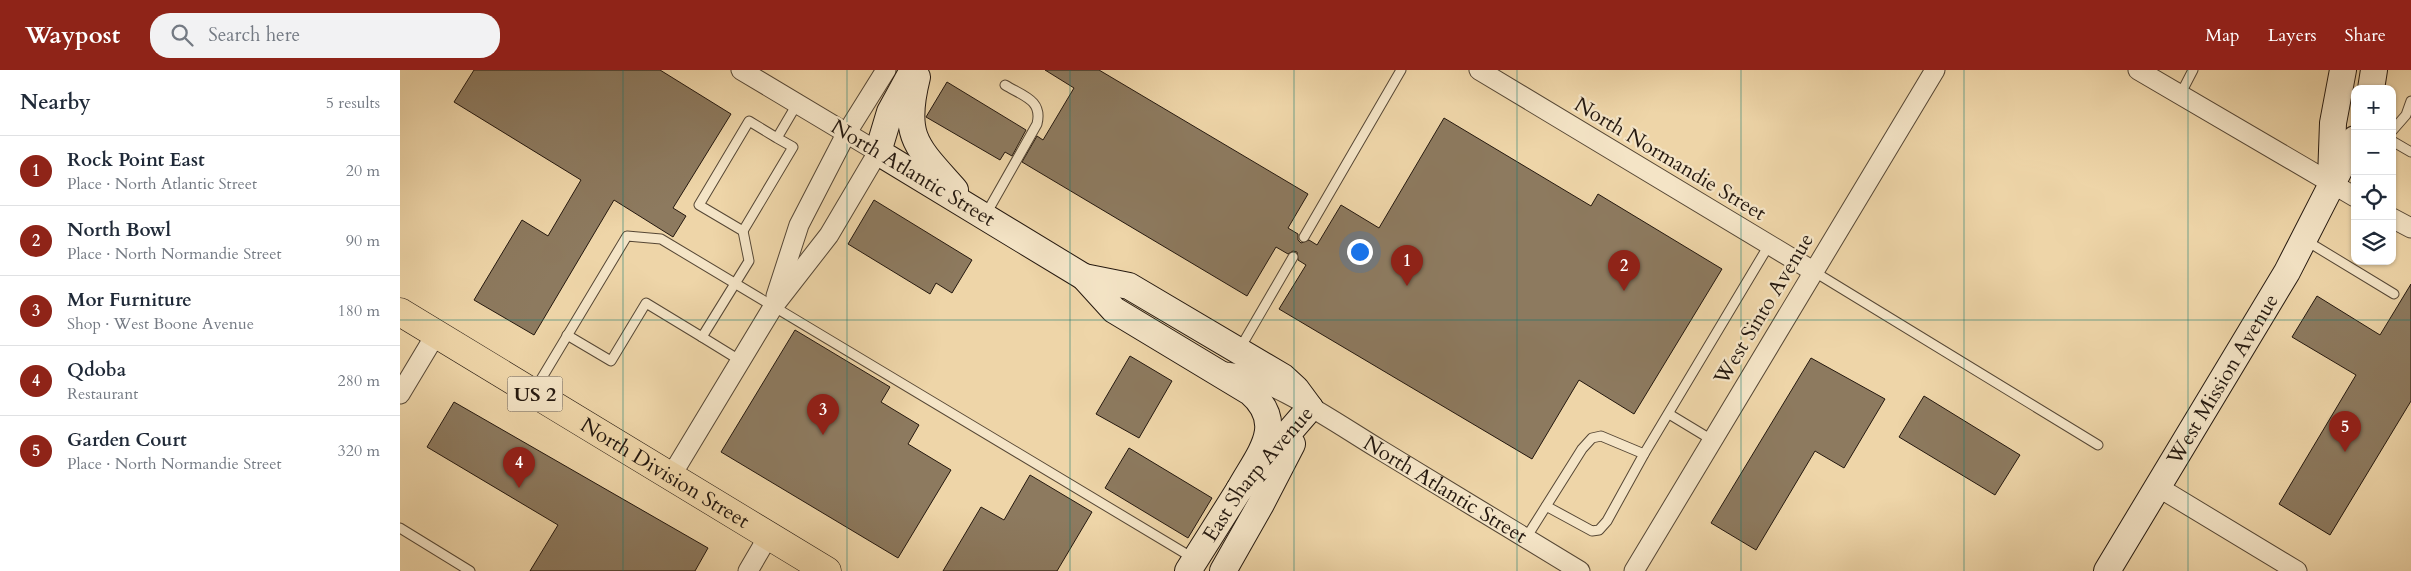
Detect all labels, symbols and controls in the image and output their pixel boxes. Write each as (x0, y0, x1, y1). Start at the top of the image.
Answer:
search box (150, 13, 500, 58)
text: Waypost (25, 19, 120, 52)
icon: search (168, 21, 196, 49)
text: Search here (208, 22, 300, 48)
text: Map (2205, 23, 2240, 48)
text: Layers (2268, 23, 2317, 48)
text: Share (2345, 23, 2386, 48)
map controls (2351, 85, 2396, 265)
button: + (2351, 85, 2396, 130)
text: Nearby (20, 88, 91, 117)
street label: North Normandie Street (1569, 90, 1772, 228)
text: 5 results (326, 92, 380, 114)
street label: North Atlantic Street (825, 112, 1001, 234)
button: − (2351, 130, 2396, 175)
text: Rock Point East (67, 147, 205, 173)
text: 1 (32, 160, 40, 182)
text: 20 m (346, 160, 380, 182)
text: Place · North Atlantic Street (67, 173, 257, 195)
button: locate (2351, 175, 2396, 220)
text: North Bowl (67, 217, 171, 243)
button: layers (2351, 220, 2396, 265)
street label: West Sinto Avenue (1707, 228, 1821, 391)
text: 2 (32, 230, 40, 252)
text: 90 m (346, 230, 380, 252)
your location (1347, 239, 1373, 265)
text: Place · North Normandie Street (67, 243, 282, 265)
pin: 1 (1391, 245, 1423, 286)
pin: 2 (1608, 250, 1640, 291)
text: Mor Furniture (67, 287, 192, 313)
street label: West Mission Avenue (2159, 288, 2285, 471)
text: 3 (32, 300, 40, 322)
text: 180 m (338, 300, 380, 322)
text: Shop · West Boone Avenue (67, 313, 254, 335)
text: Qdoba (67, 357, 126, 383)
text: 4 (32, 370, 40, 392)
text: 280 m (338, 370, 380, 392)
road number: US 2 (508, 376, 562, 412)
text: Restaurant (67, 383, 138, 405)
pin: 3 (807, 394, 839, 435)
street label: East Sharp Avenue (1196, 400, 1320, 547)
street label: North Division Street (575, 410, 755, 535)
pin: 5 (2329, 411, 2361, 452)
text: Garden Court (67, 427, 187, 453)
street label: North Atlantic Street (1358, 428, 1533, 550)
text: 5 (32, 440, 40, 462)
text: 320 m (338, 440, 380, 462)
pin: 4 (503, 447, 535, 488)
text: Place · North Normandie Street (67, 453, 282, 475)

